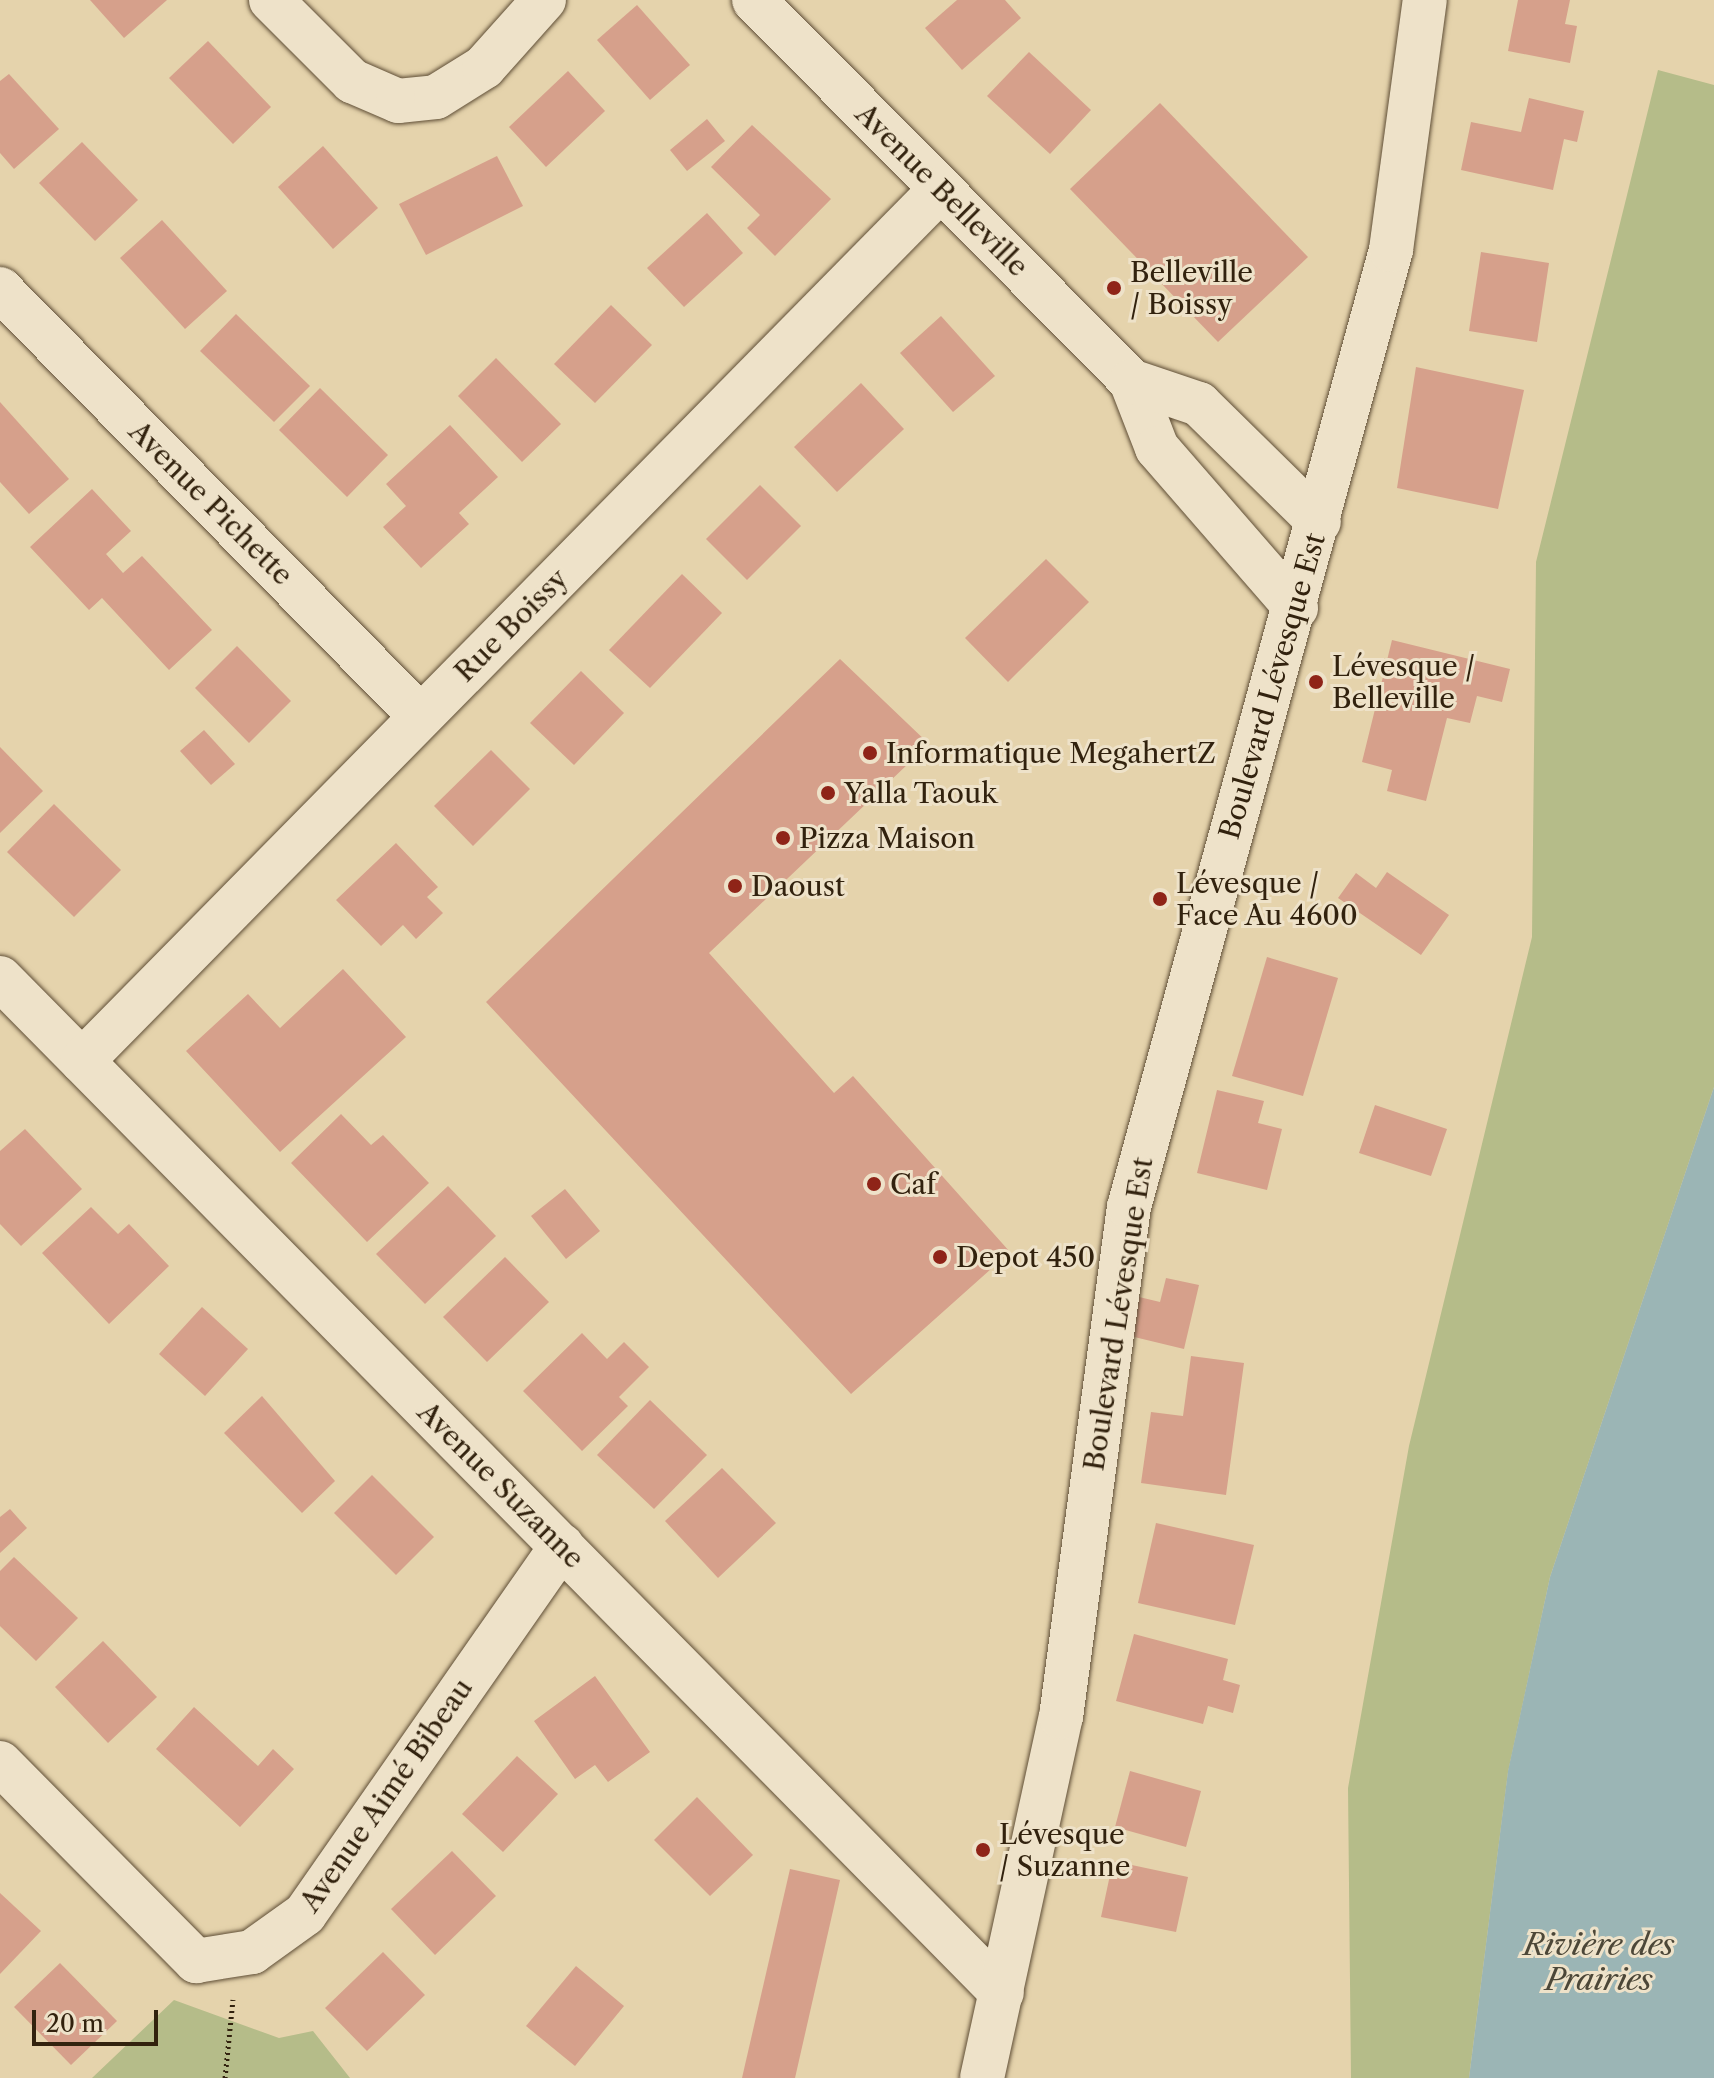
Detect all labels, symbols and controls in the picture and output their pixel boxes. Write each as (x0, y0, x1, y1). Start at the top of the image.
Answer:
street label: Avenue Belleville (849, 97, 1035, 283)
place label: Belleville / Boissy (1130, 255, 1253, 321)
marker: Belleville / Boissy (1105, 279, 1123, 297)
street label: Avenue Pichette (122, 414, 300, 592)
street label: Boulevard Lévesque Est (1212, 529, 1332, 843)
street label: Rue Boissy (448, 562, 574, 688)
place label: Lévesque / Belleville (1332, 649, 1475, 715)
marker: Lévesque / Belleville (1307, 673, 1325, 691)
place label: Informatique MegahertZ (886, 736, 1216, 770)
marker: Informatique MegahertZ (861, 744, 879, 762)
place label: Yalla Taouk (844, 776, 998, 810)
marker: Yalla Taouk (819, 784, 837, 802)
place label: Pizza Maison (799, 821, 975, 855)
marker: Pizza Maison (774, 829, 792, 847)
place label: Lévesque / Face Au 4600 (1176, 866, 1359, 932)
place label: Daoust (751, 869, 845, 903)
marker: Daoust (726, 877, 744, 895)
marker: Lévesque / Face Au 4600 (1151, 890, 1169, 908)
street label: Boulevard Lévesque Est (1077, 1155, 1159, 1473)
place label: Caf (890, 1167, 936, 1201)
marker: Caf (865, 1175, 883, 1193)
place label: Depot 450 (956, 1240, 1095, 1274)
marker: Depot 450 (931, 1248, 949, 1266)
street label: Avenue Suzanne (411, 1395, 591, 1575)
street label: Avenue Aimé Bibeau (292, 1671, 480, 1919)
place label: Lévesque / Suzanne (999, 1817, 1131, 1883)
marker: Lévesque / Suzanne (974, 1841, 992, 1859)
water label: Rivière des Prairies (1524, 1927, 1674, 1998)
scale bar (36, 1994, 162, 2044)
text: 20 m (46, 2009, 104, 2038)

